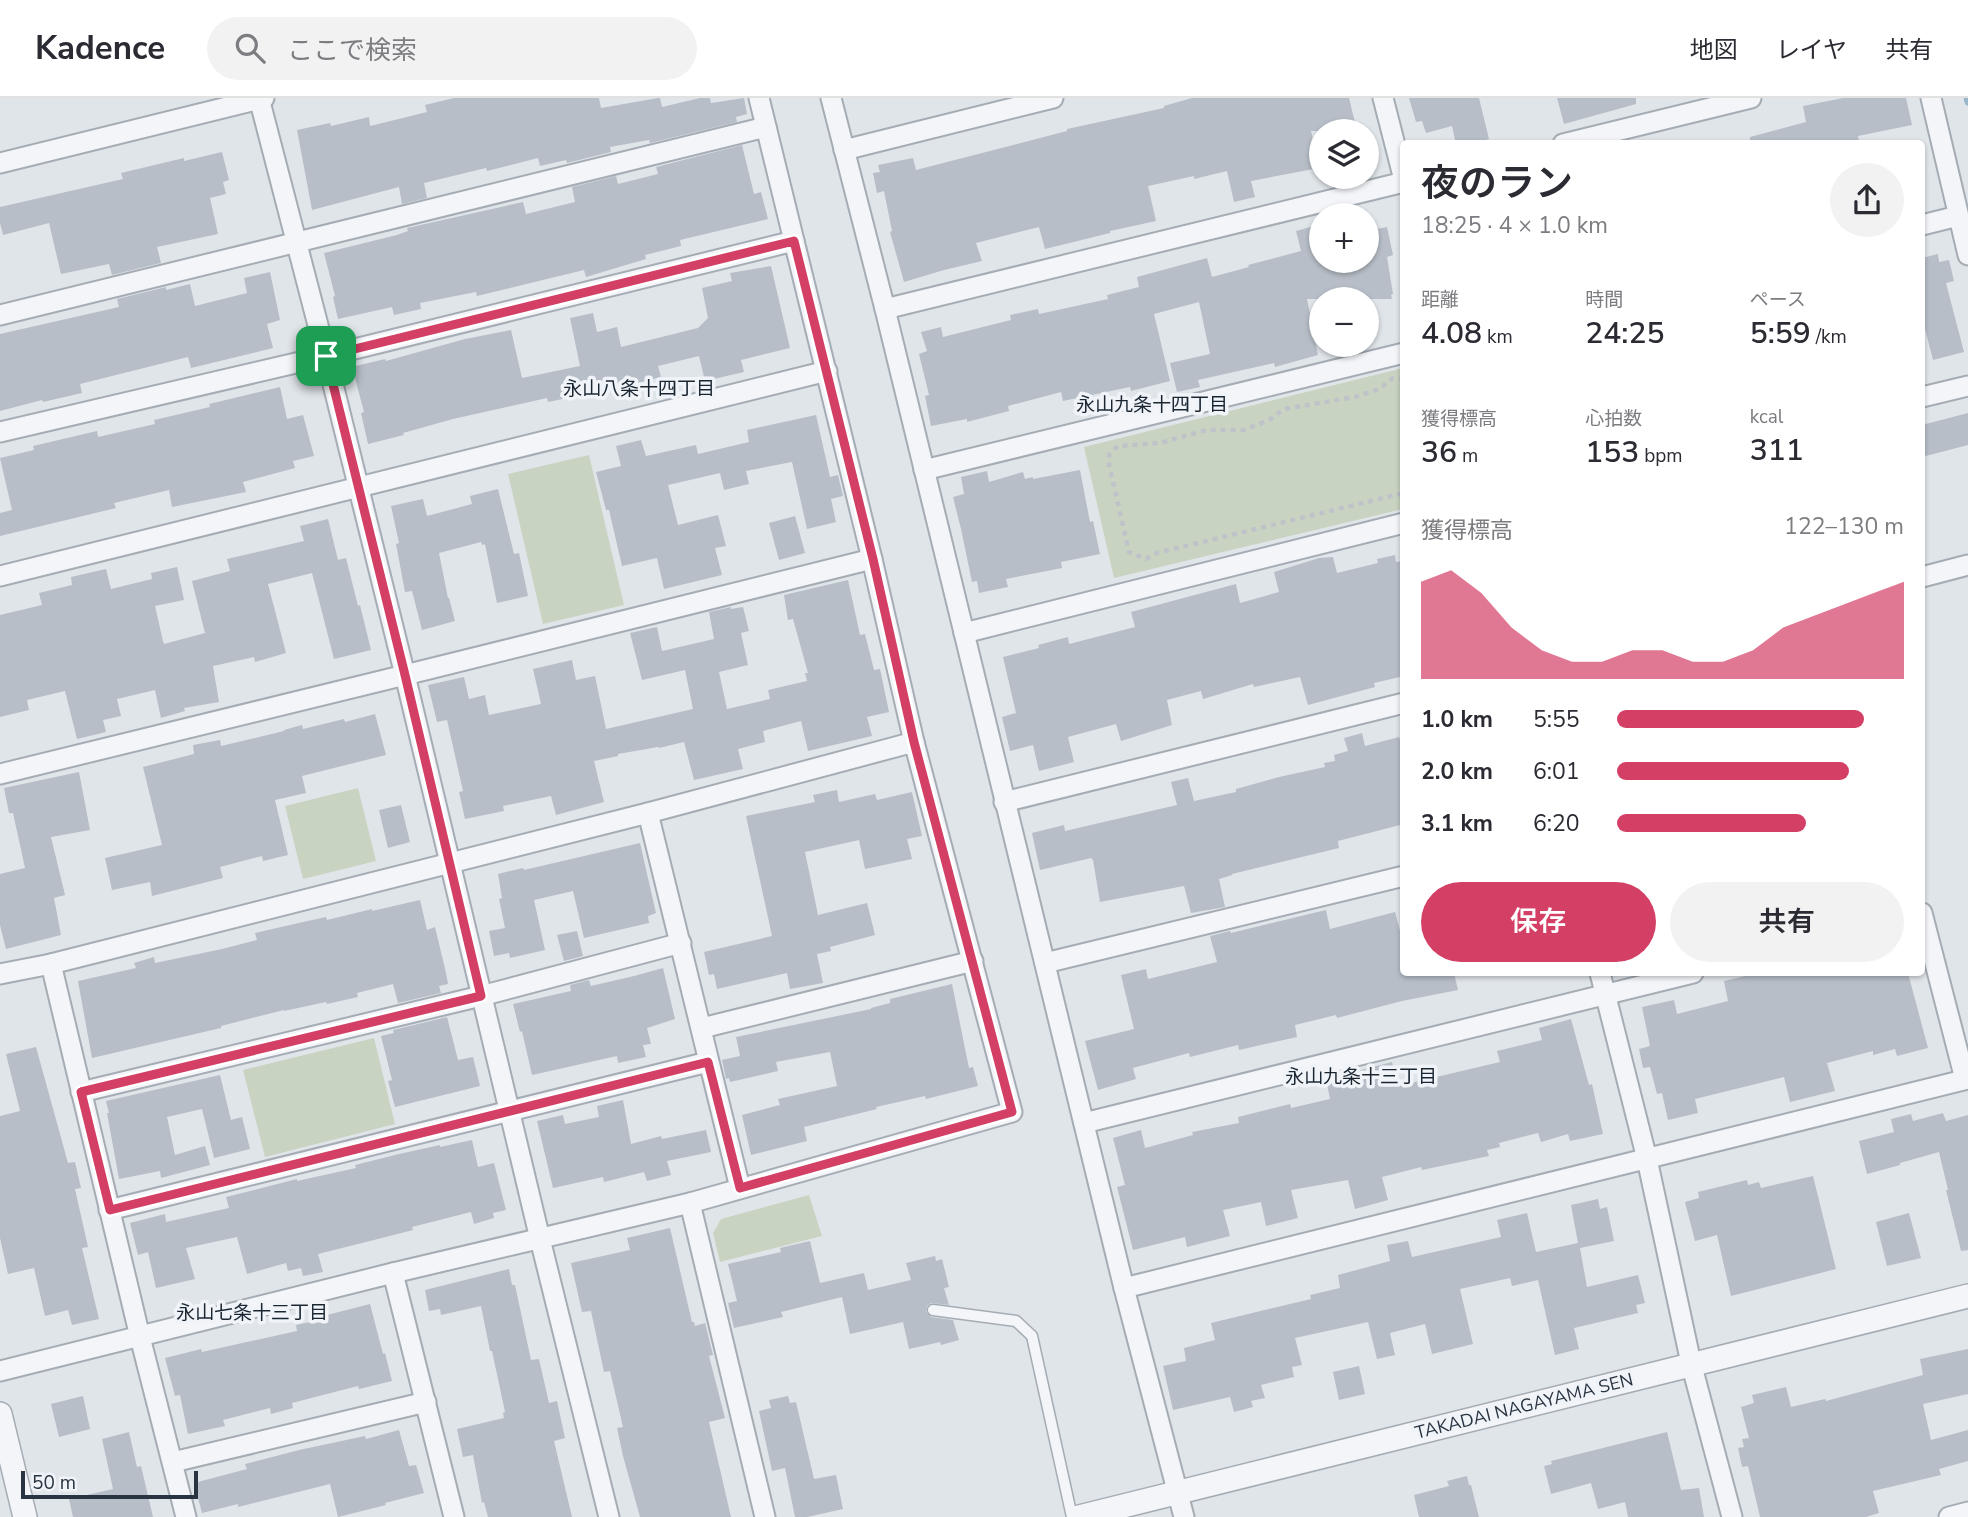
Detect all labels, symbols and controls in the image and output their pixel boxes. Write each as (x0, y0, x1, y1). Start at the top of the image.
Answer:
search box (207, 17, 697, 80)
text: Kadence (35, 26, 165, 71)
icon: search (231, 29, 269, 67)
text: ここで検索 (287, 33, 417, 68)
text: 地図 (1690, 34, 1738, 66)
text: レイヤ (1776, 34, 1847, 66)
text: 共有 (1885, 34, 1933, 66)
map controls (1309, 119, 1379, 357)
button: layers (1309, 119, 1379, 189)
text: 夜のラン (1421, 158, 1573, 209)
button: share (1830, 163, 1904, 237)
button: + (1309, 203, 1379, 273)
text: 18:25 · 4 × 1.0 km (1421, 210, 1608, 241)
button: − (1309, 287, 1379, 357)
text: 距離 (1421, 287, 1459, 313)
text: 時間 (1585, 287, 1623, 313)
text: ペース (1750, 287, 1806, 313)
text: 4.08 (1421, 313, 1482, 354)
text: 24:25 (1585, 313, 1664, 354)
text: 5:59 (1750, 313, 1811, 354)
text: km (1482, 324, 1513, 350)
text: /km (1811, 324, 1847, 350)
pin (296, 326, 356, 386)
icon: arrive (307, 337, 345, 375)
district label: 永山八条十四丁目 (563, 376, 715, 402)
district label: 永山九条十四丁目 (1076, 392, 1228, 418)
text: kcal (1750, 404, 1783, 430)
text: 獲得標高 (1421, 406, 1497, 432)
text: 心拍数 (1585, 406, 1642, 432)
text: 311 (1750, 430, 1804, 471)
text: 36 (1421, 432, 1457, 473)
text: 153 (1585, 432, 1639, 473)
text: m (1457, 443, 1478, 469)
text: bpm (1639, 443, 1683, 469)
text: 122–130 m (1784, 511, 1904, 542)
text: 獲得標高 (1421, 515, 1513, 546)
text: 1.0 km (1421, 704, 1493, 735)
text: 5:55 (1533, 704, 1580, 735)
text: 2.0 km (1421, 756, 1493, 787)
text: 6:01 (1533, 756, 1580, 787)
text: 3.1 km (1421, 808, 1493, 839)
text: 6:20 (1533, 808, 1580, 839)
button: 保存 (1421, 882, 1656, 962)
button: 共有 (1670, 882, 1904, 962)
district label: 永山九条十三丁目 (1285, 1064, 1437, 1090)
district label: 永山七条十三丁目 (176, 1300, 328, 1326)
street label: TAKADAI NAGAYAMA SEN (1412, 1367, 1636, 1445)
scale bar (21, 1468, 198, 1500)
text: 50 m (32, 1470, 76, 1496)

